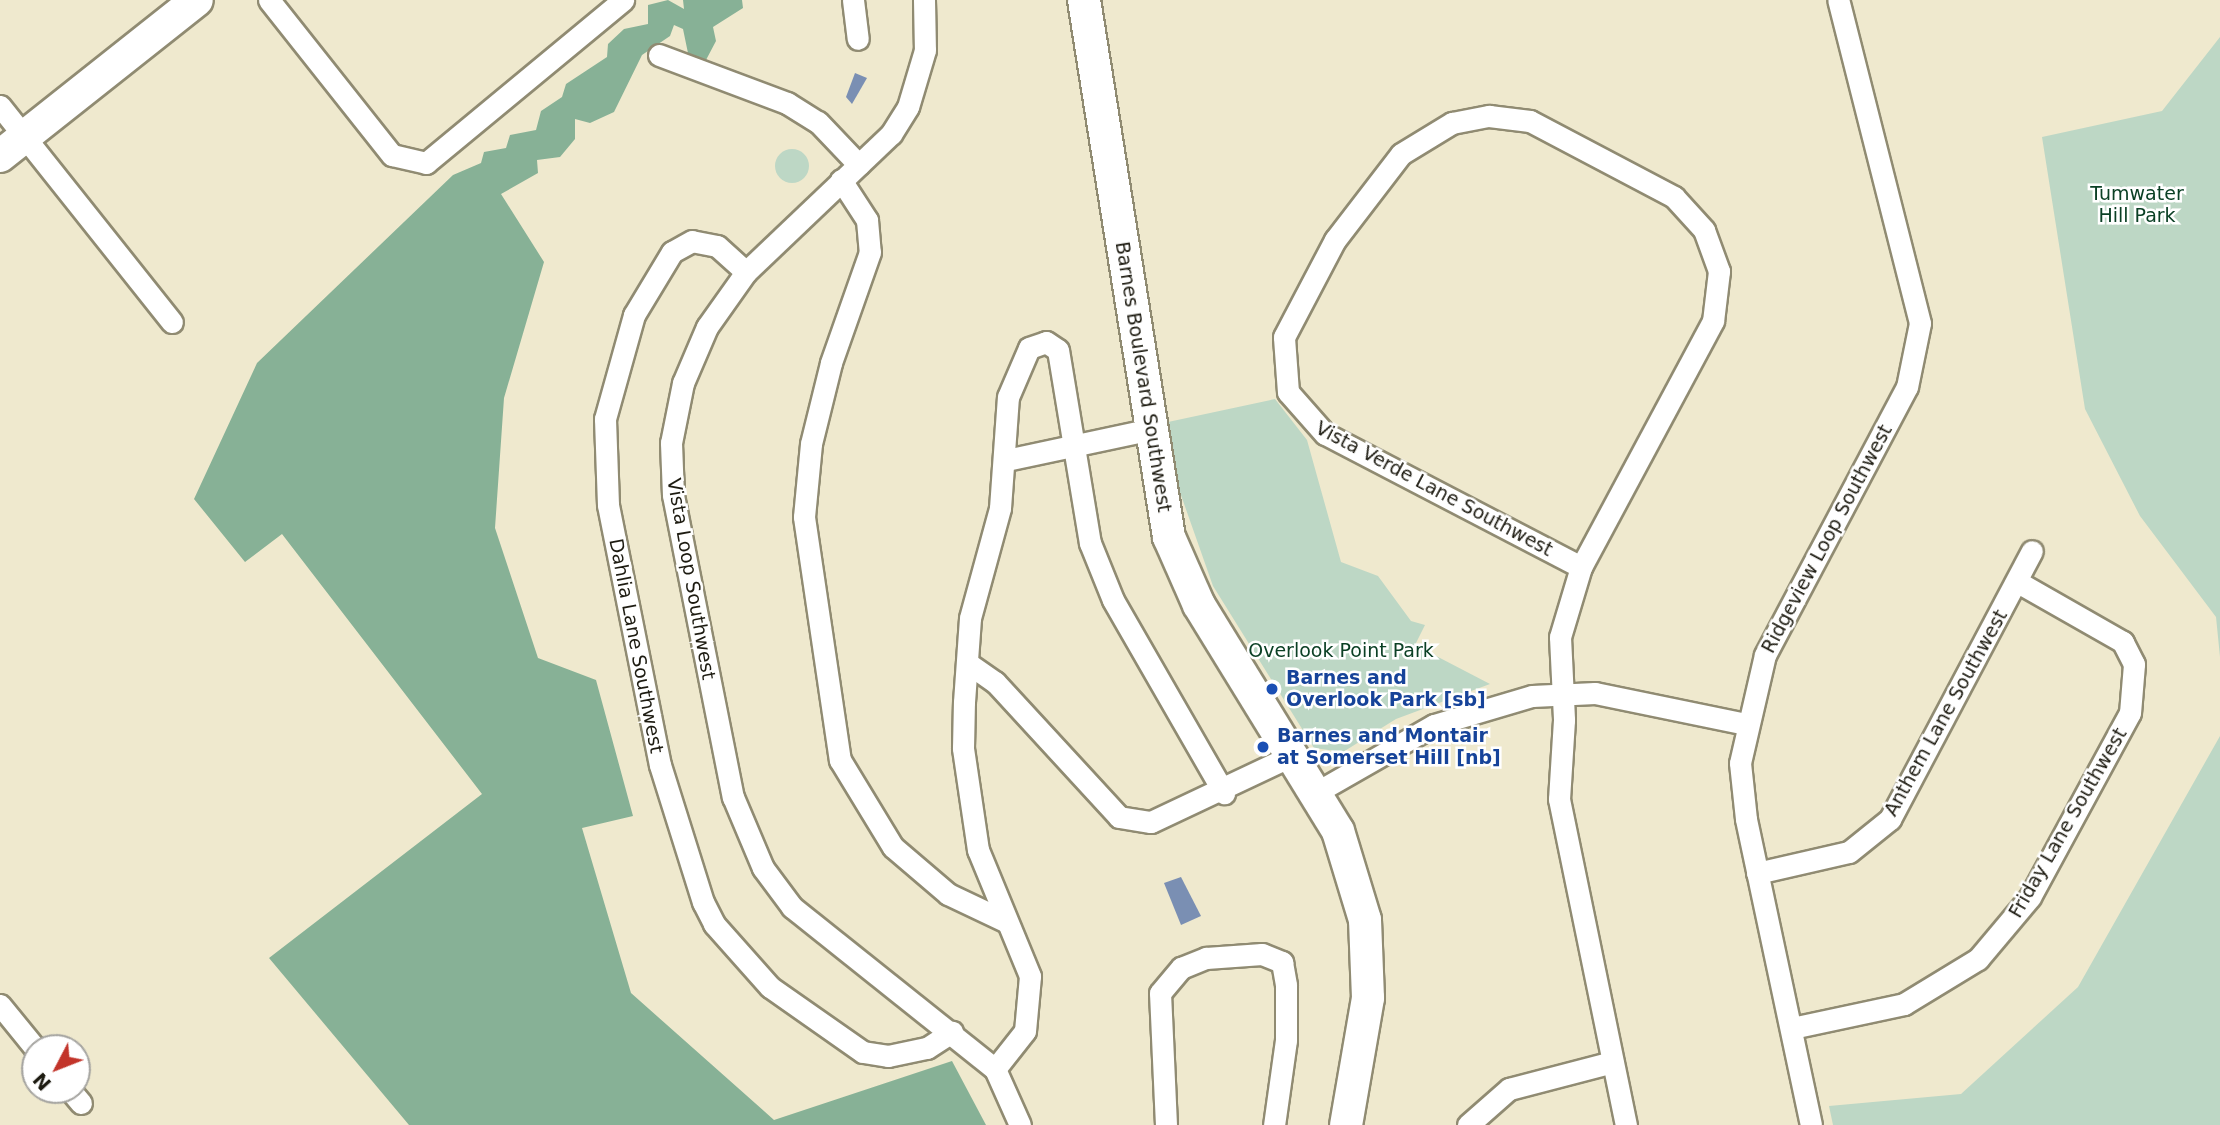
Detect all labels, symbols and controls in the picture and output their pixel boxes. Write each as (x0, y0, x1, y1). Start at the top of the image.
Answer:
park label: Tumwater Hill Park (2090, 183, 2184, 227)
street label: Barnes Boulevard Southwest (1110, 240, 1176, 514)
street label: Vista Verde Lane Southwest (1312, 417, 1556, 561)
street label: Ridgeview Loop Southwest (1757, 421, 1897, 657)
street label: Vista Loop Southwest (662, 476, 720, 682)
street label: Dahlia Lane Southwest (604, 537, 668, 755)
street label: Anthem Lane Southwest (1880, 606, 2012, 820)
park label: Overlook Point Park (1248, 640, 1434, 662)
place label: Barnes and Overlook Park [sb] (1286, 667, 1486, 711)
marker: Barnes and Overlook Park [sb] (1264, 681, 1280, 697)
street label: Friday Lane Southwest (2004, 724, 2132, 922)
place label: Barnes and Montair at Somerset Hill [nb] (1277, 725, 1501, 769)
marker: Barnes and Montair at Somerset Hill [nb] (1255, 739, 1271, 755)
north arrow (21, 1034, 91, 1104)
text: N (28, 1068, 55, 1095)

